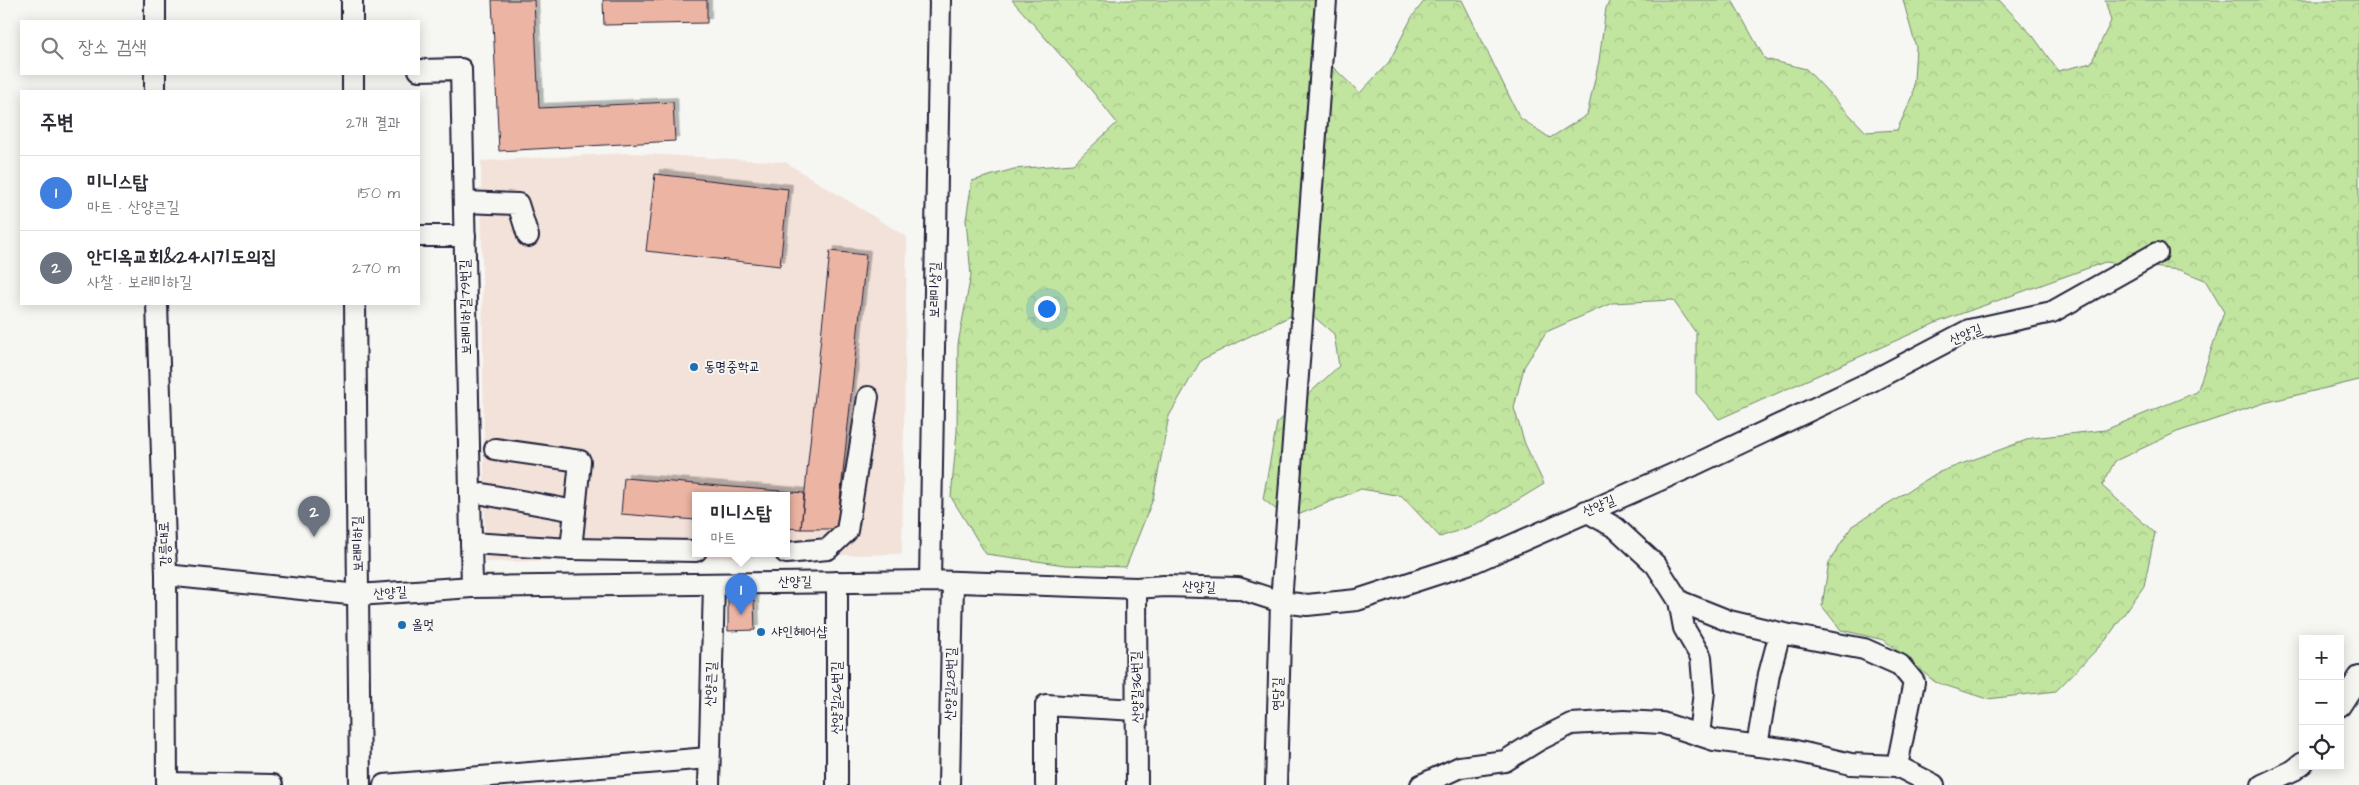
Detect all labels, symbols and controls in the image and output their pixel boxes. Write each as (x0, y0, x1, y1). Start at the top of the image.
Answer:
search box (20, 20, 420, 75)
icon: search (38, 34, 66, 62)
text: 장소 검색 (78, 34, 147, 61)
text: 주변 (40, 108, 74, 137)
text: 2개 결과 (346, 112, 400, 134)
text: 미니스탑 (87, 169, 148, 196)
text: 1 (55, 182, 57, 204)
text: 150 m (358, 182, 400, 204)
text: 마트 · 산양큰길 (87, 196, 179, 218)
text: 안디옥교회&24시기도의집 (87, 244, 276, 271)
text: 2 (51, 257, 61, 279)
text: 270 m (352, 257, 400, 279)
street label: 보래미하길79번길 (455, 258, 477, 355)
street label: 보래미상길 (925, 261, 946, 318)
text: 사찰 · 보래미하길 (87, 271, 192, 293)
your location (1034, 296, 1060, 322)
street label: 산양길 (1947, 319, 1986, 351)
place label: 동명중학교 (704, 357, 760, 377)
marker: 동명중학교 (688, 361, 700, 373)
street label: 산양길 (1580, 490, 1619, 522)
popup (692, 492, 790, 557)
pin: 2 (298, 496, 330, 537)
text: 미니스탑 (710, 500, 772, 527)
street label: 보래미하길 (347, 515, 368, 572)
street label: 강릉대로 (154, 521, 176, 567)
text: 마트 (710, 527, 736, 549)
street label: 산양길 (778, 572, 813, 592)
pin: 1 (725, 574, 757, 615)
street label: 산양길 (1182, 576, 1217, 598)
street label: 산양길 (372, 582, 408, 604)
place label: 올멋 (412, 615, 435, 635)
marker: 올멋 (396, 619, 408, 631)
place label: 샤인헤어샵 (771, 622, 828, 642)
marker: 샤인헤어샵 (755, 626, 767, 638)
map controls (2299, 635, 2344, 770)
button: + (2299, 635, 2344, 680)
street label: 산양길28번길 (940, 646, 962, 721)
street label: 산양길36번길 (1126, 650, 1148, 723)
street label: 산양큰길 (700, 660, 722, 707)
street label: 산양길26번길 (827, 661, 847, 735)
street label: 연당길 (1268, 676, 1288, 711)
button: − (2299, 680, 2344, 725)
button: locate (2299, 725, 2344, 770)

